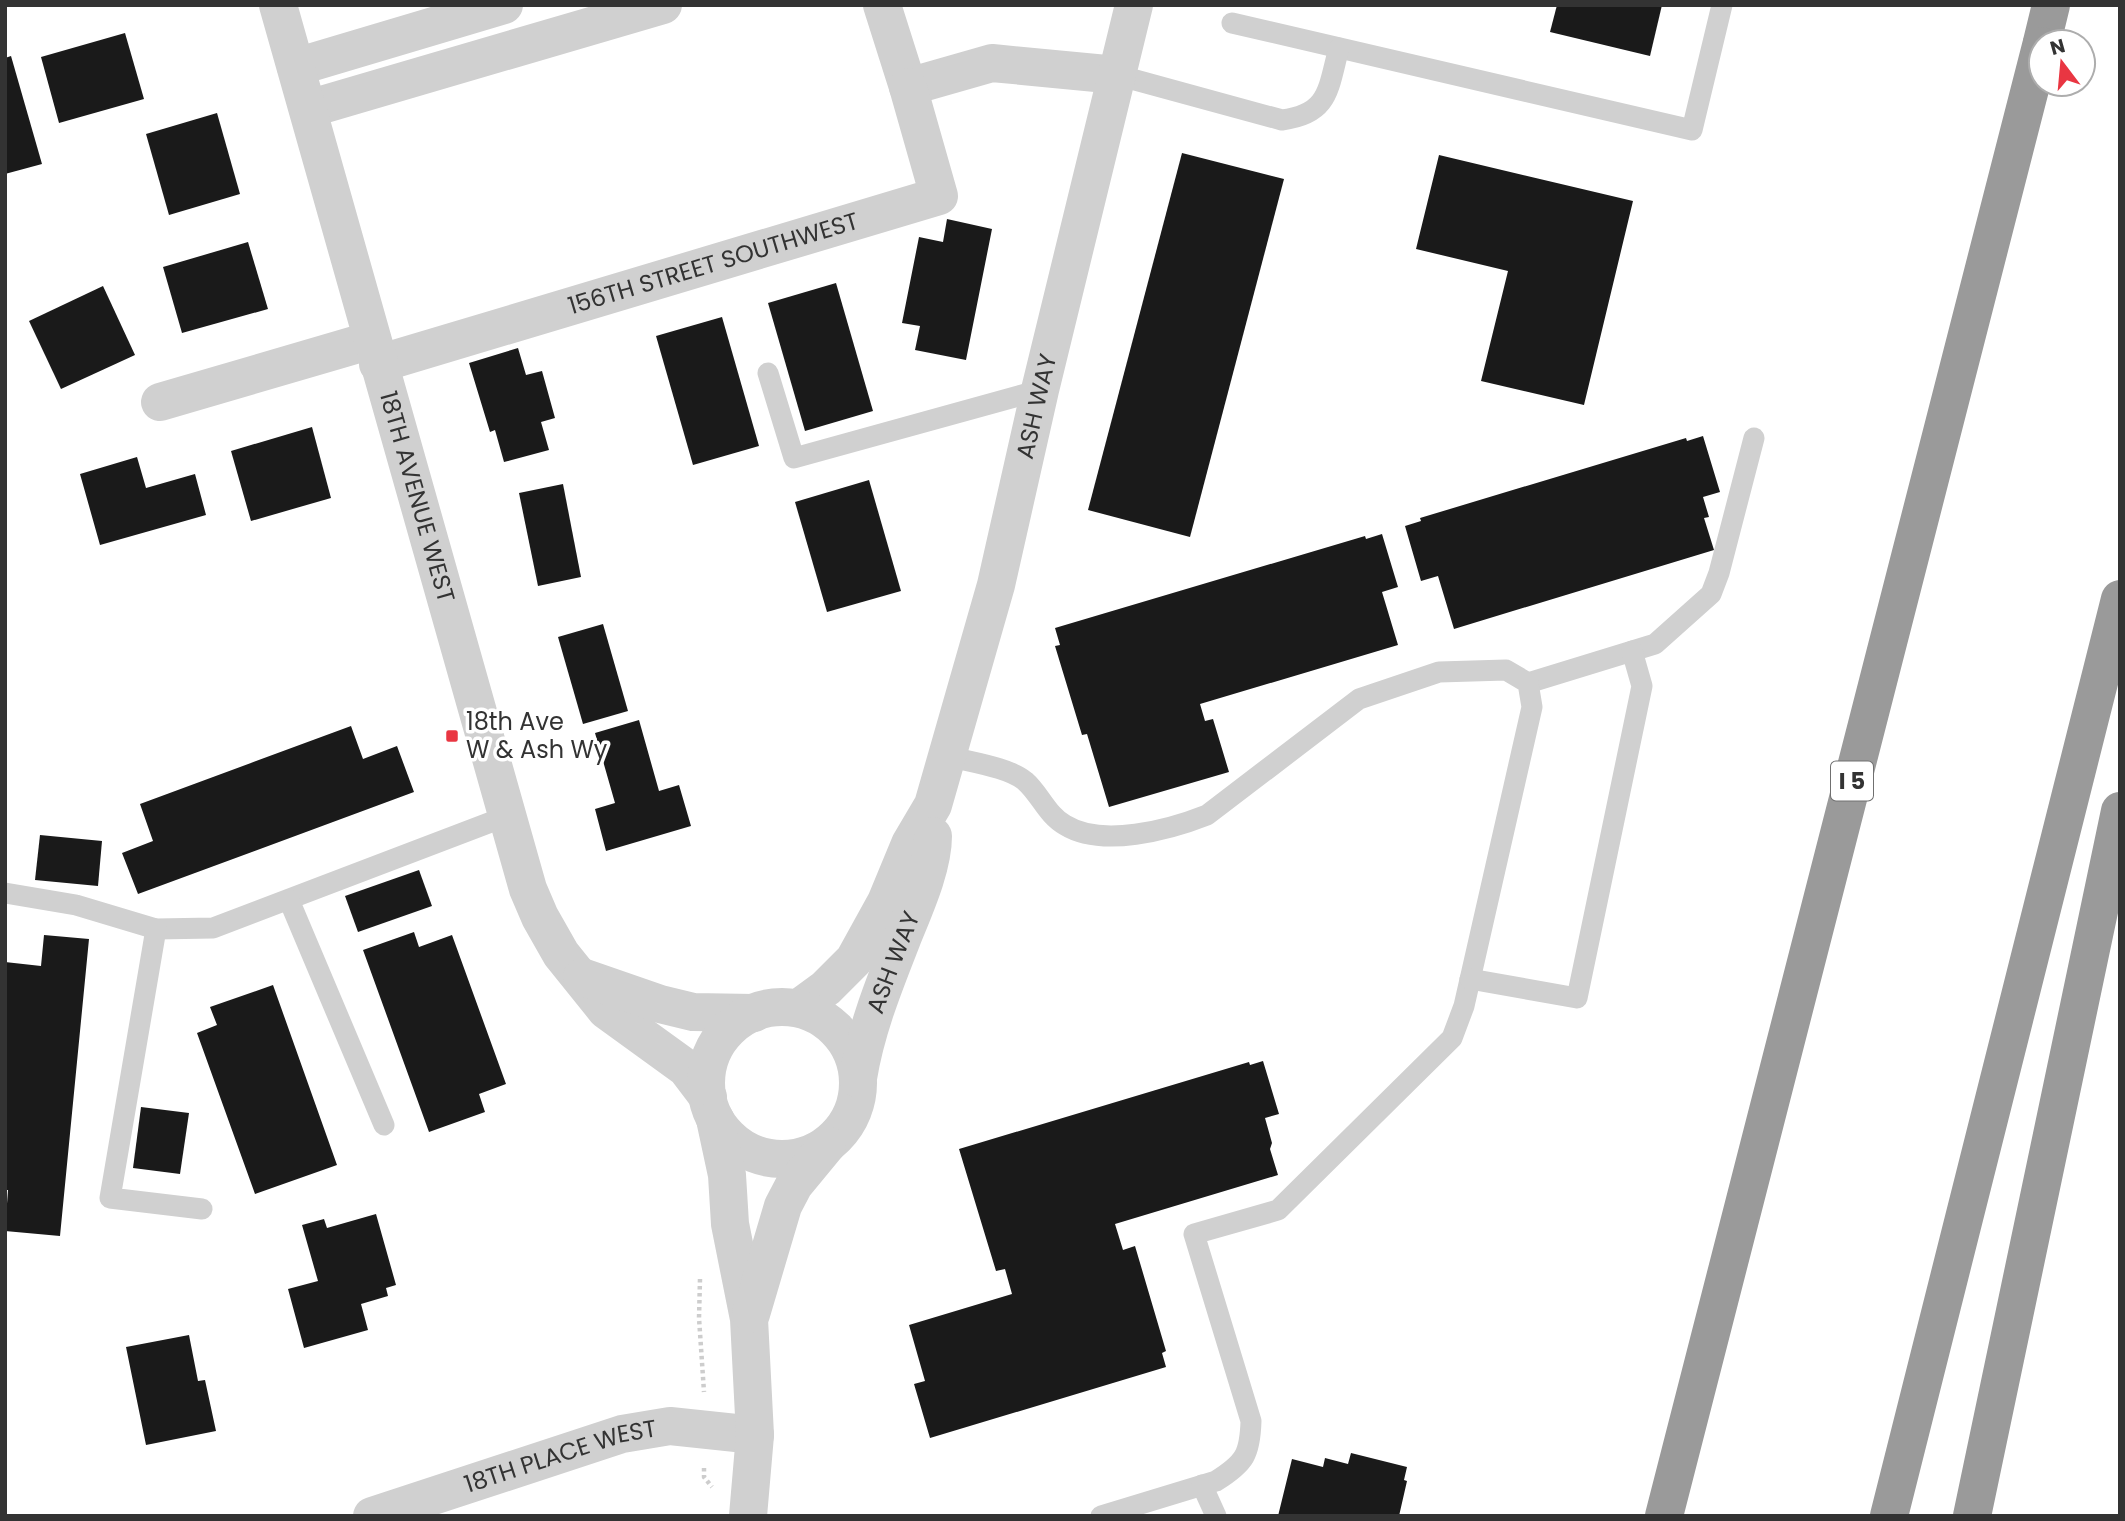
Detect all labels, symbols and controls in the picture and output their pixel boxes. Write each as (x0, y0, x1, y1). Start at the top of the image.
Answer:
north arrow (2027, 28, 2097, 98)
text: N (2047, 32, 2068, 62)
street label: 156TH STREET SOUTHWEST (564, 204, 862, 322)
street label: ASH WAY (1008, 350, 1064, 462)
street label: 18TH AVENUE WEST (372, 387, 463, 606)
place label: 18th Ave W & Ash Wy (466, 705, 608, 766)
marker: 18th Ave W & Ash Wy (444, 728, 460, 744)
road number: I 5 (1831, 762, 1873, 800)
street label: ASH WAY (858, 906, 928, 1018)
street label: 18TH PLACE WEST (460, 1412, 659, 1501)

